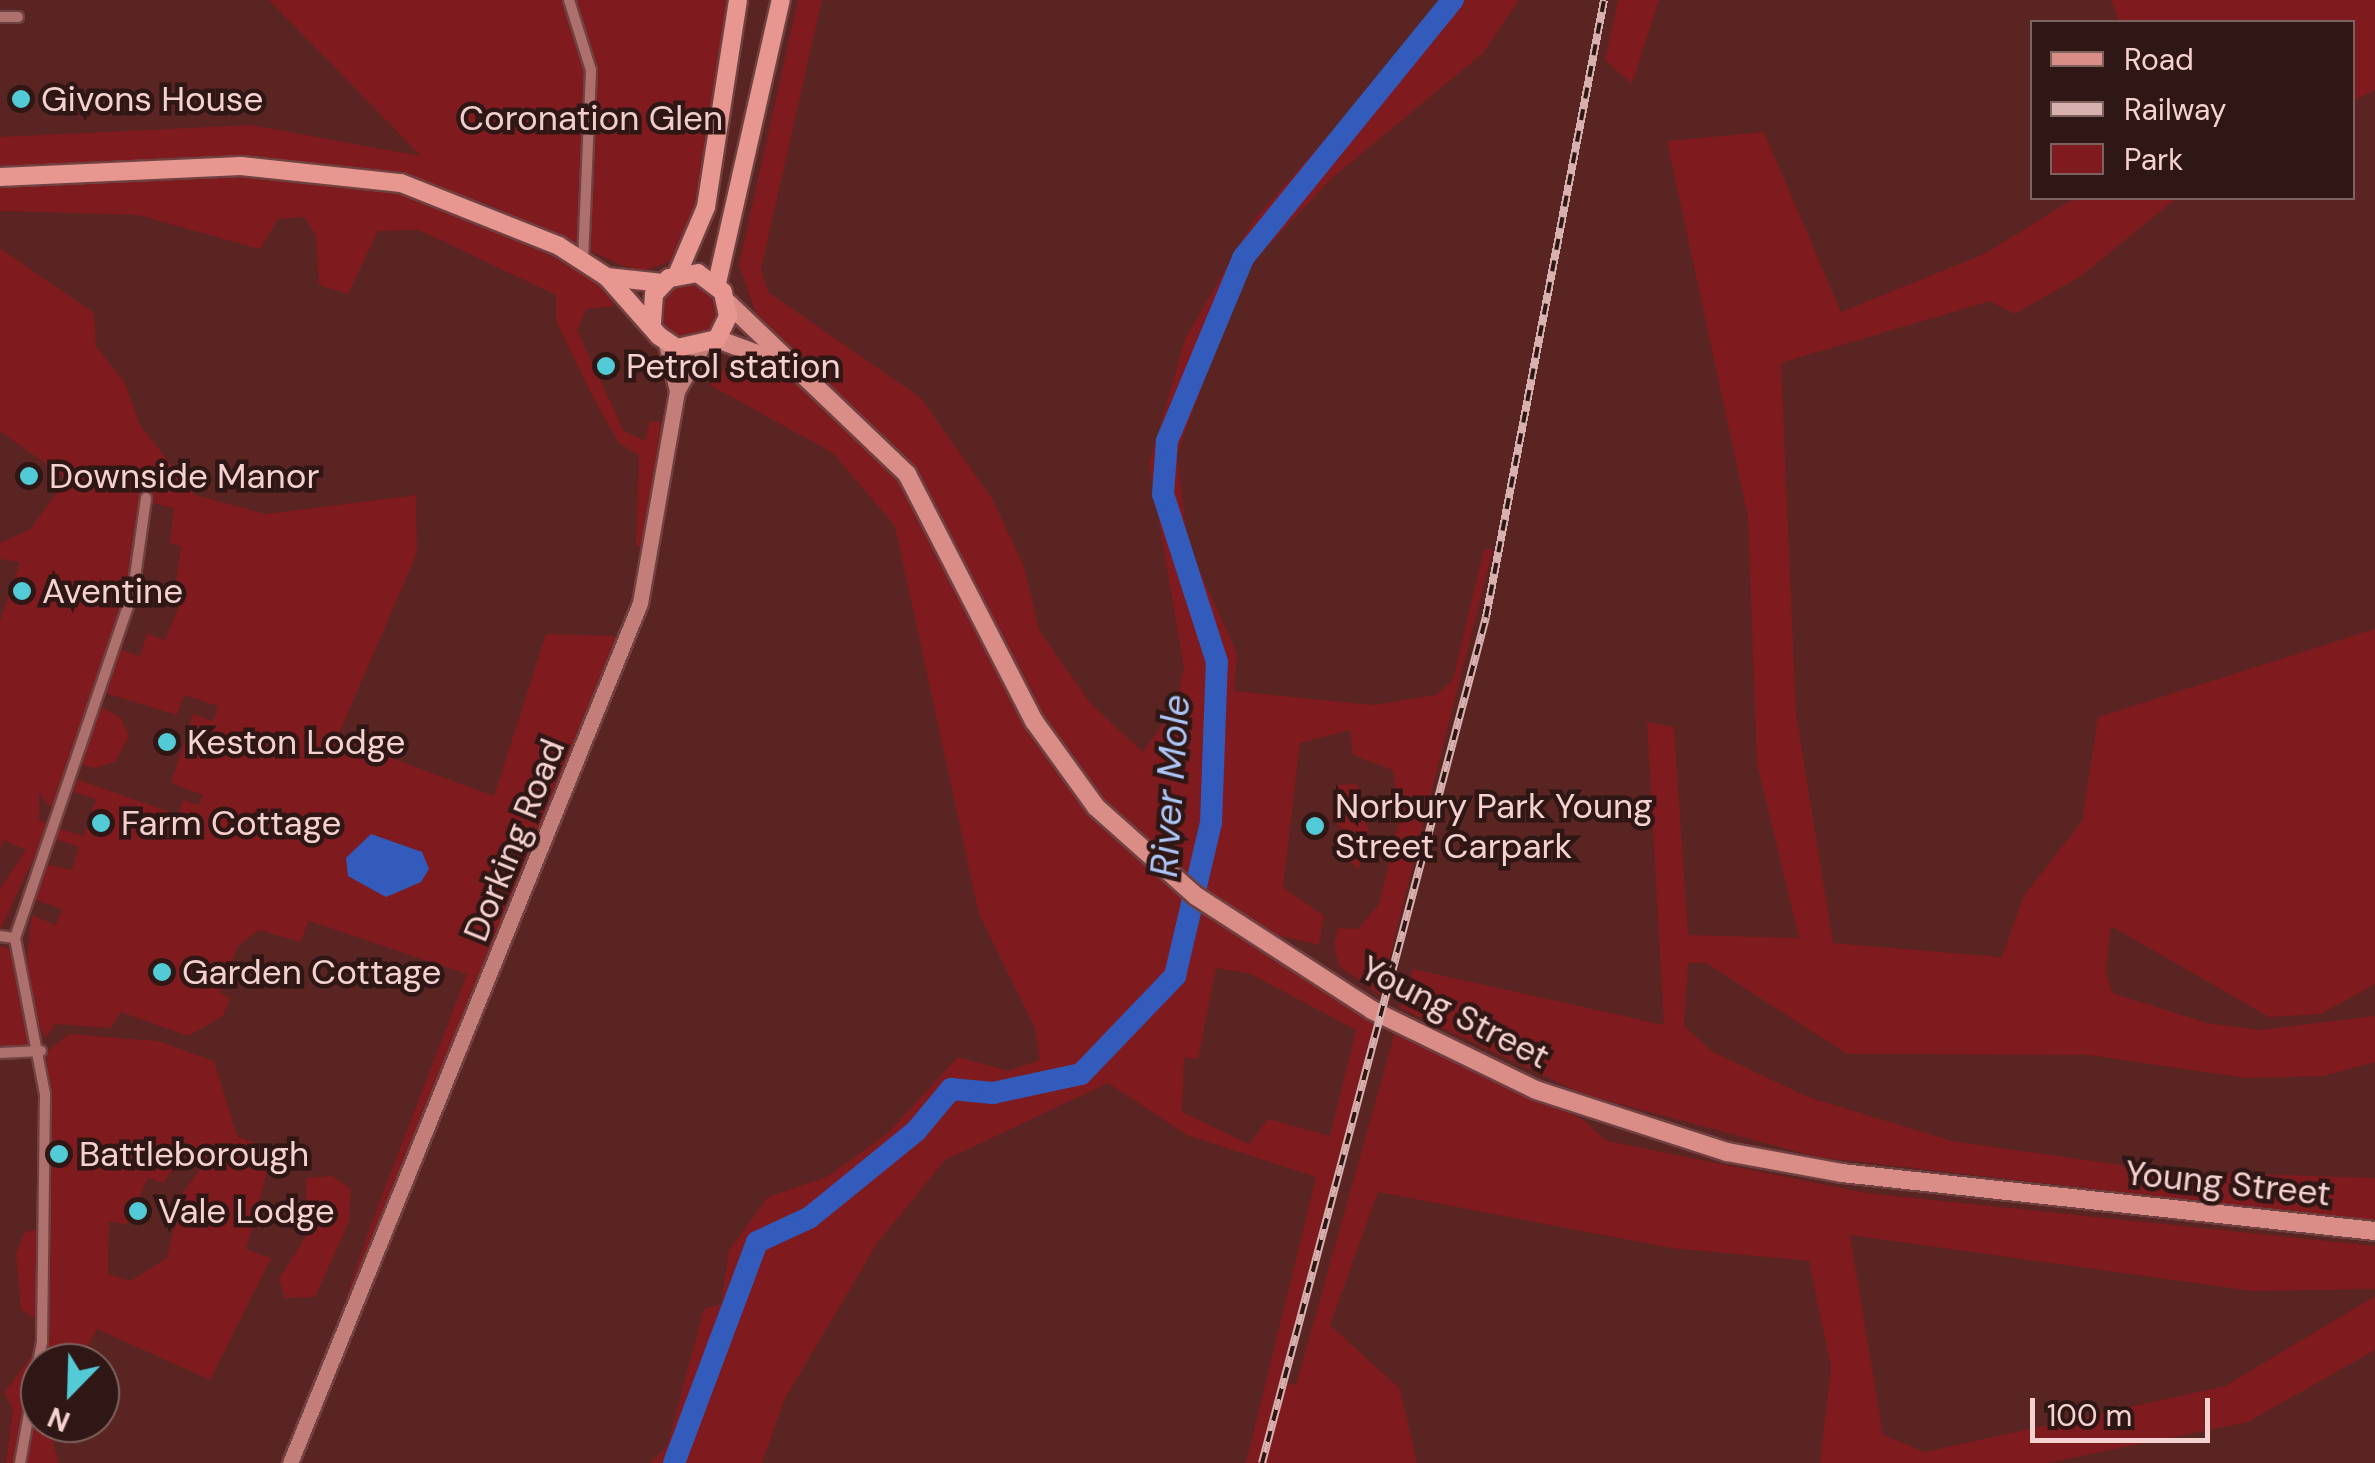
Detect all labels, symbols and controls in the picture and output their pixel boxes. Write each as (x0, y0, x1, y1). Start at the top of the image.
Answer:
legend (2030, 20, 2355, 200)
text: Road (2124, 40, 2194, 79)
place label: Givons House (41, 78, 263, 120)
marker: Givons House (10, 88, 32, 110)
text: Railway (2124, 90, 2227, 129)
park label: Coronation Glen (459, 97, 723, 139)
text: Park (2124, 140, 2183, 179)
place label: Petrol station (626, 345, 840, 387)
marker: Petrol station (595, 355, 617, 377)
place label: Downside Manor (49, 455, 319, 497)
marker: Downside Manor (18, 465, 40, 487)
place label: Aventine (42, 570, 183, 612)
marker: Aventine (11, 580, 33, 602)
water label: River Mole (1142, 693, 1200, 879)
place label: Keston Lodge (187, 721, 405, 763)
marker: Keston Lodge (156, 731, 178, 753)
street label: Dorking Road (454, 733, 574, 947)
place label: Norbury Park Young Street Carpark (1335, 785, 1653, 867)
place label: Farm Cottage (121, 802, 341, 844)
marker: Farm Cottage (90, 812, 112, 834)
marker: Norbury Park Young Street Carpark (1304, 815, 1326, 837)
street label: Young Street (1354, 946, 1556, 1078)
place label: Garden Cottage (182, 951, 441, 993)
marker: Garden Cottage (151, 961, 173, 983)
place label: Battleborough (79, 1133, 309, 1175)
marker: Battleborough (48, 1143, 70, 1165)
street label: Young Street (2123, 1151, 2333, 1215)
place label: Vale Lodge (158, 1190, 335, 1232)
marker: Vale Lodge (127, 1200, 149, 1222)
north arrow (20, 1343, 120, 1443)
scale bar (2035, 1378, 2215, 1440)
text: 100 m (2047, 1396, 2132, 1435)
text: N (42, 1398, 75, 1440)

